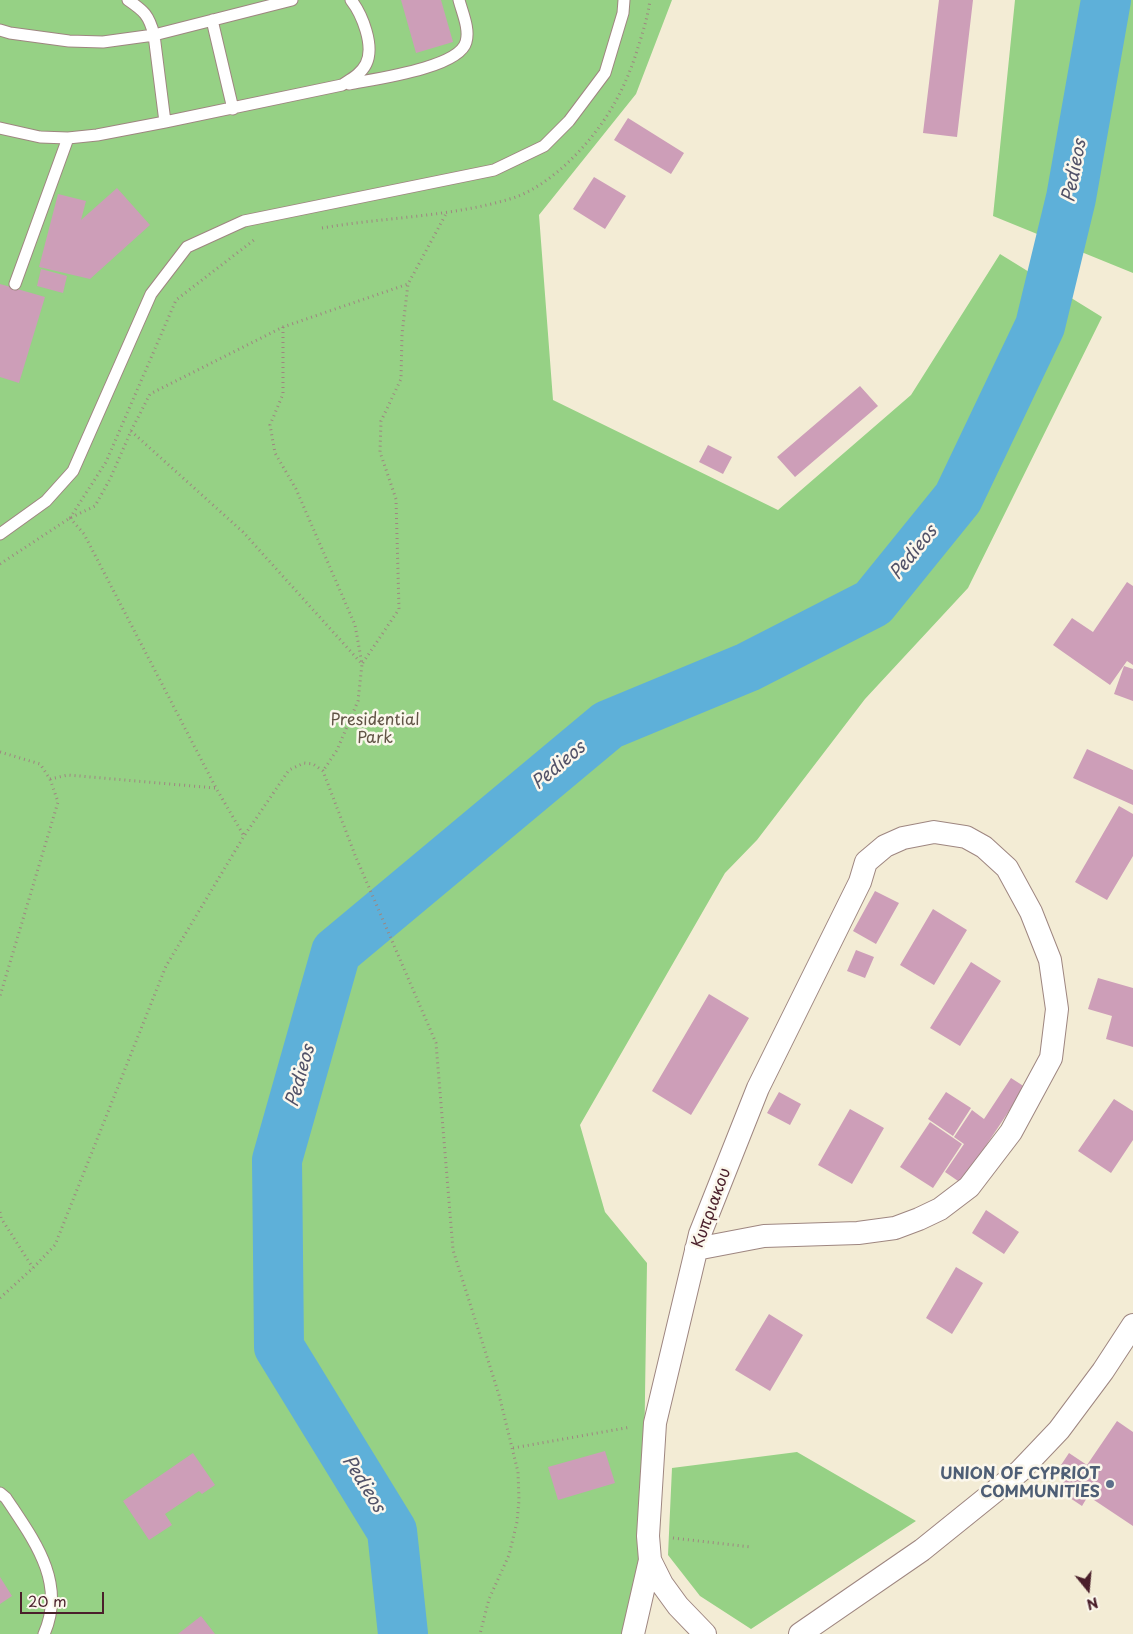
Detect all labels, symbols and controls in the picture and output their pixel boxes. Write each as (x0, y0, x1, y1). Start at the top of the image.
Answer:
water label: Pedieos (1058, 138, 1092, 204)
water label: Pedieos (886, 522, 942, 584)
park label: Presidential Park (330, 711, 420, 749)
water label: Pedieos (528, 737, 590, 795)
water label: Pedieos (282, 1043, 320, 1109)
street label: Κυπριακου (689, 1166, 735, 1250)
water label: Pedieos (337, 1452, 389, 1516)
place label: UNION OF CYPRIOT COMMUNITIES (940, 1465, 1100, 1503)
marker: UNION OF CYPRIOT COMMUNITIES (1104, 1478, 1116, 1490)
north arrow (1063, 1564, 1113, 1614)
scale bar (22, 1582, 106, 1614)
text: 20 m (28, 1589, 67, 1612)
text: N (1084, 1592, 1101, 1615)

